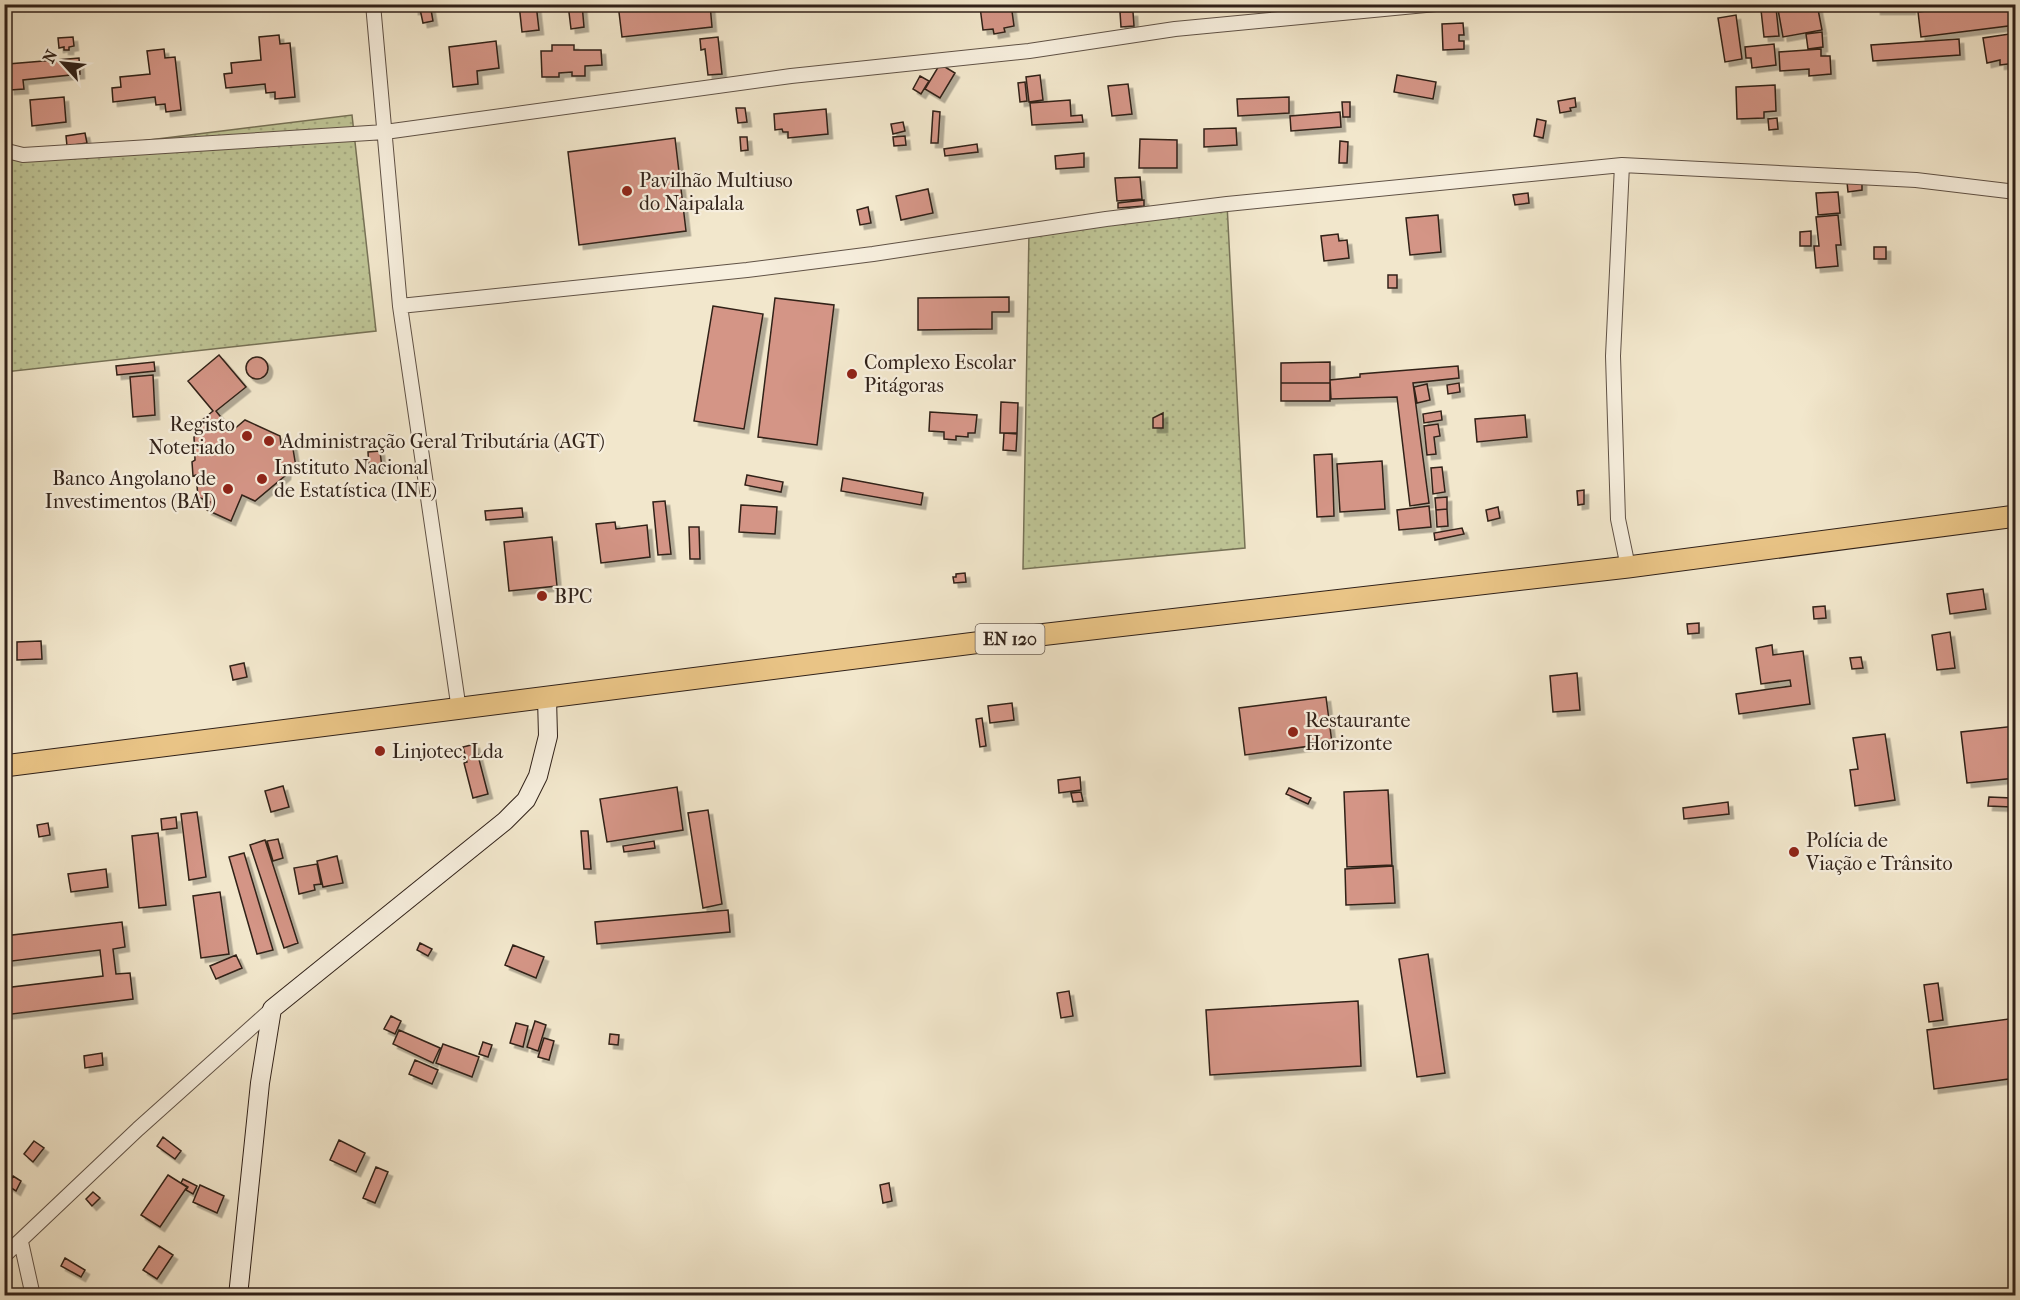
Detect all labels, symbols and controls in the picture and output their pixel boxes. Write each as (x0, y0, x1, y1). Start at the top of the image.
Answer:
north arrow (33, 33, 93, 93)
text: N (39, 46, 62, 66)
place label: Pavilhão Multiuso do Naipalala (639, 169, 793, 215)
marker: Pavilhão Multiuso do Naipalala (620, 184, 634, 198)
place label: Complexo Escolar Pitágoras (864, 351, 1017, 397)
marker: Complexo Escolar Pitágoras (845, 367, 859, 381)
place label: Registo Noteriado (148, 413, 235, 459)
marker: Registo Noteriado (240, 429, 254, 443)
place label: Administração Geral Tributária (AGT) (280, 430, 605, 453)
marker: Administração Geral Tributária (AGT) (262, 434, 276, 448)
place label: Instituto Nacional de Estatística (INE) (274, 456, 437, 502)
place label: Banco Angolano de Investimentos (BAI) (45, 467, 216, 513)
marker: Instituto Nacional de Estatística (INE) (255, 472, 269, 486)
marker: Banco Angolano de Investimentos (BAI) (221, 482, 235, 496)
place label: BPC (554, 585, 592, 608)
marker: BPC (535, 589, 549, 603)
road number: EN 120 (976, 624, 1044, 654)
place label: Restaurante Horizonte (1305, 709, 1411, 755)
marker: Restaurante Horizonte (1286, 725, 1300, 739)
place label: Linjotec, Lda (392, 740, 504, 763)
marker: Linjotec, Lda (373, 744, 387, 758)
place label: Polícia de Viação e Trânsito (1805, 829, 1953, 875)
marker: Polícia de Viação e Trânsito (1787, 845, 1801, 859)

